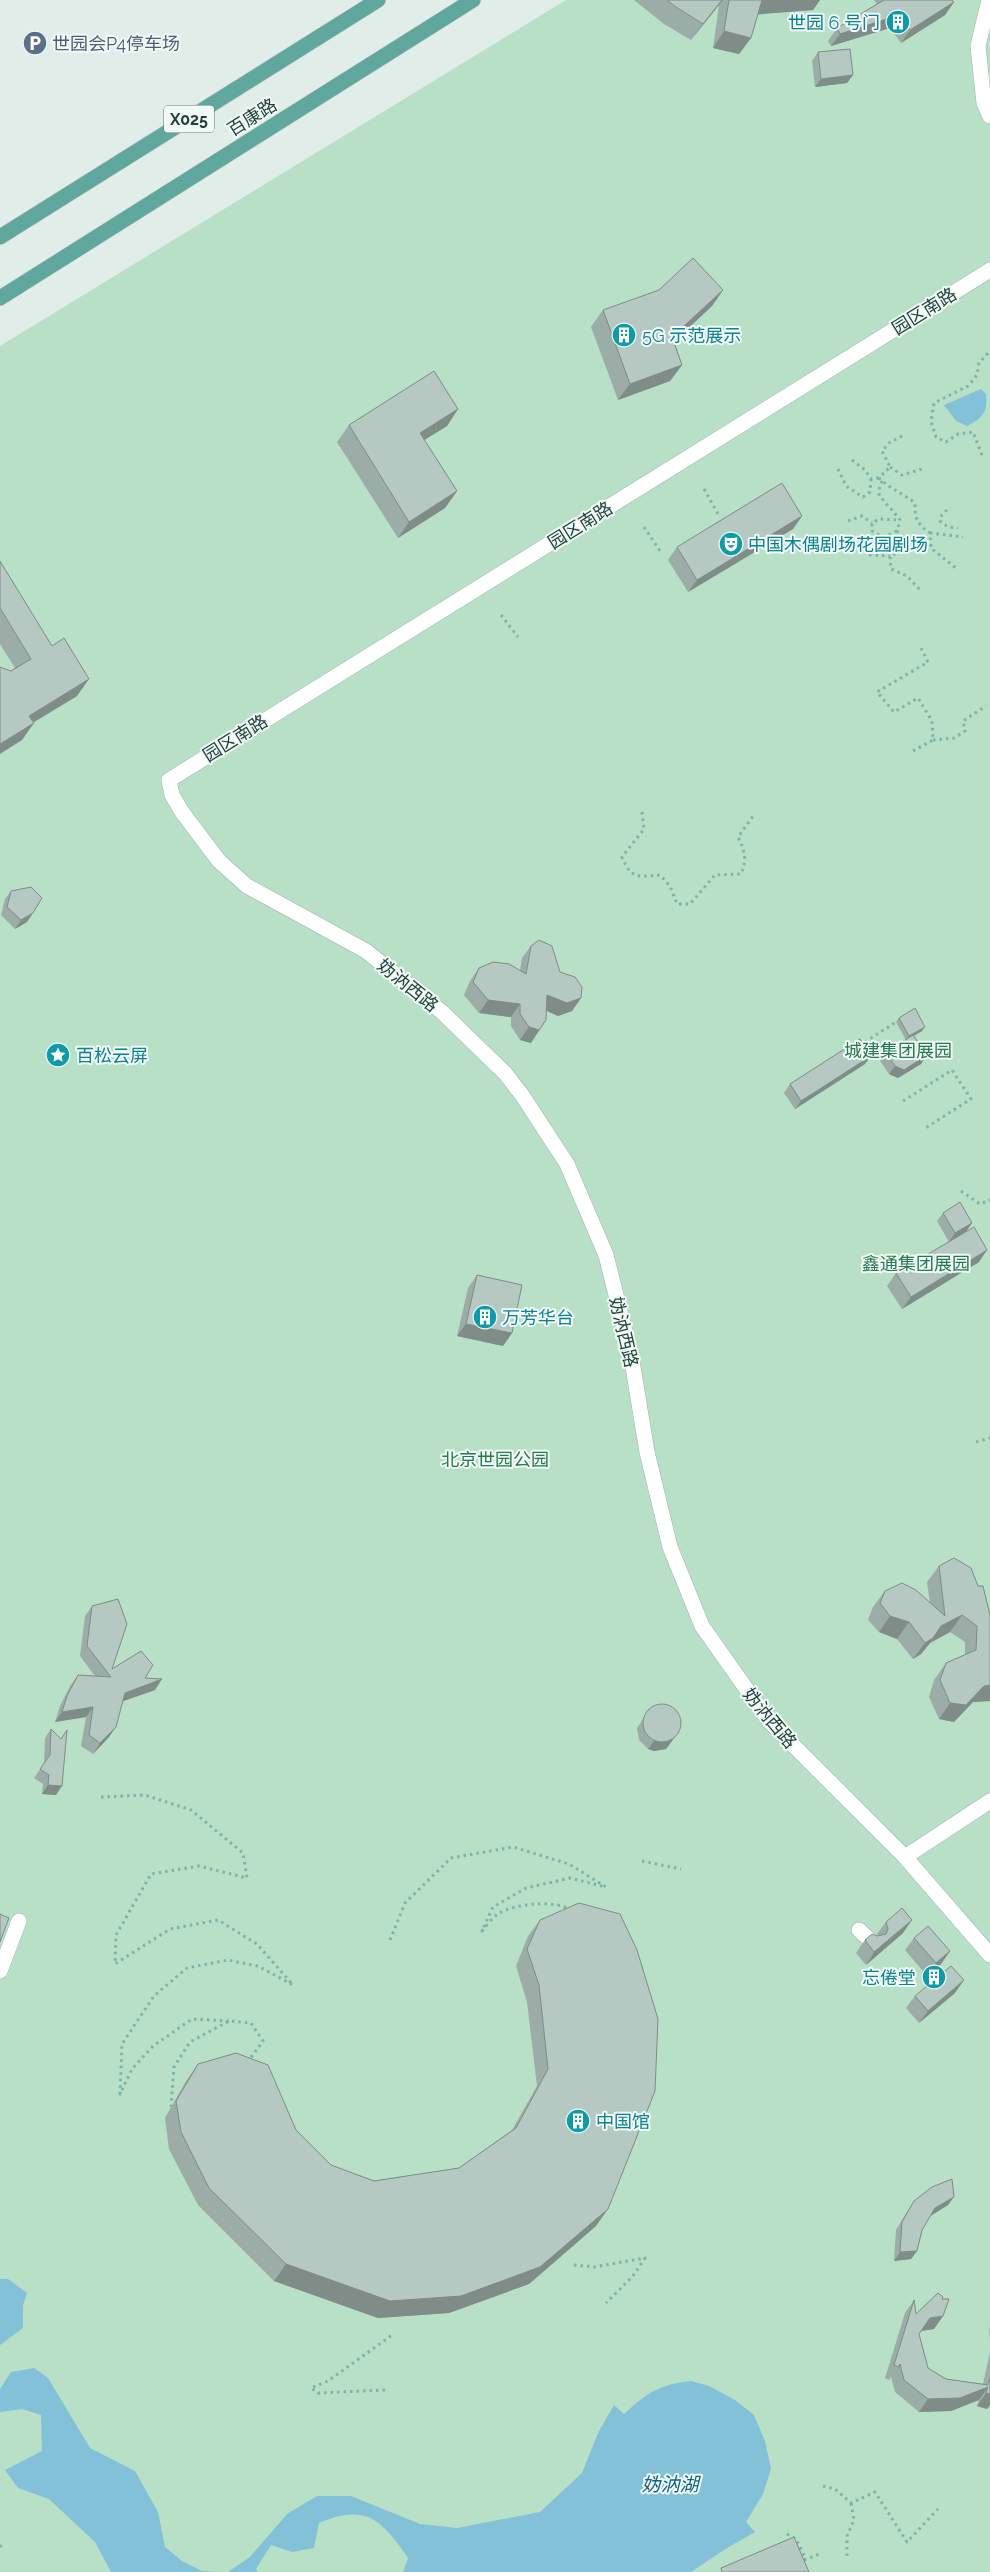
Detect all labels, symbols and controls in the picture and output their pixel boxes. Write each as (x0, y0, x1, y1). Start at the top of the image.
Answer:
building icon: 世园 6 号门 (885, 9, 911, 35)
place label: 世园 6 号门 (788, 12, 880, 33)
parking icon: 世园会P4停车场 (22, 30, 48, 56)
place label: 世园会P4停车场 (52, 33, 180, 54)
street label: 百康路 (224, 94, 280, 140)
road number: X025 (164, 106, 214, 132)
street label: 园区南路 (888, 283, 960, 339)
building icon: 5G 示范展示 (611, 322, 637, 348)
place label: 5G 示范展示 (642, 325, 741, 346)
street label: 园区南路 (544, 497, 616, 553)
theatre icon: 中国木偶剧场花园剧场 (718, 531, 744, 557)
place label: 中国木偶剧场花园剧场 (748, 534, 928, 555)
street label: 园区南路 (199, 710, 271, 766)
street label: 妫汭西路 (373, 954, 443, 1016)
park label: 城建集团展园 (844, 1040, 952, 1061)
place icon: 百松云屏 (45, 1042, 71, 1068)
place label: 百松云屏 (76, 1045, 148, 1066)
park label: 鑫通集团展园 (862, 1253, 970, 1274)
street label: 妫汭西路 (606, 1295, 642, 1369)
building icon: 万芳华台 (472, 1304, 498, 1330)
place label: 万芳华台 (502, 1307, 574, 1328)
park label: 北京世园公园 (441, 1449, 549, 1470)
street label: 妫汭西路 (739, 1684, 801, 1752)
building icon: 忘倦堂 (921, 1964, 947, 1990)
place label: 忘倦堂 (862, 1967, 916, 1988)
building icon: 中国馆 (565, 2108, 591, 2134)
place label: 中国馆 (596, 2111, 650, 2132)
water label: 妫汭湖 (641, 2473, 701, 2495)

